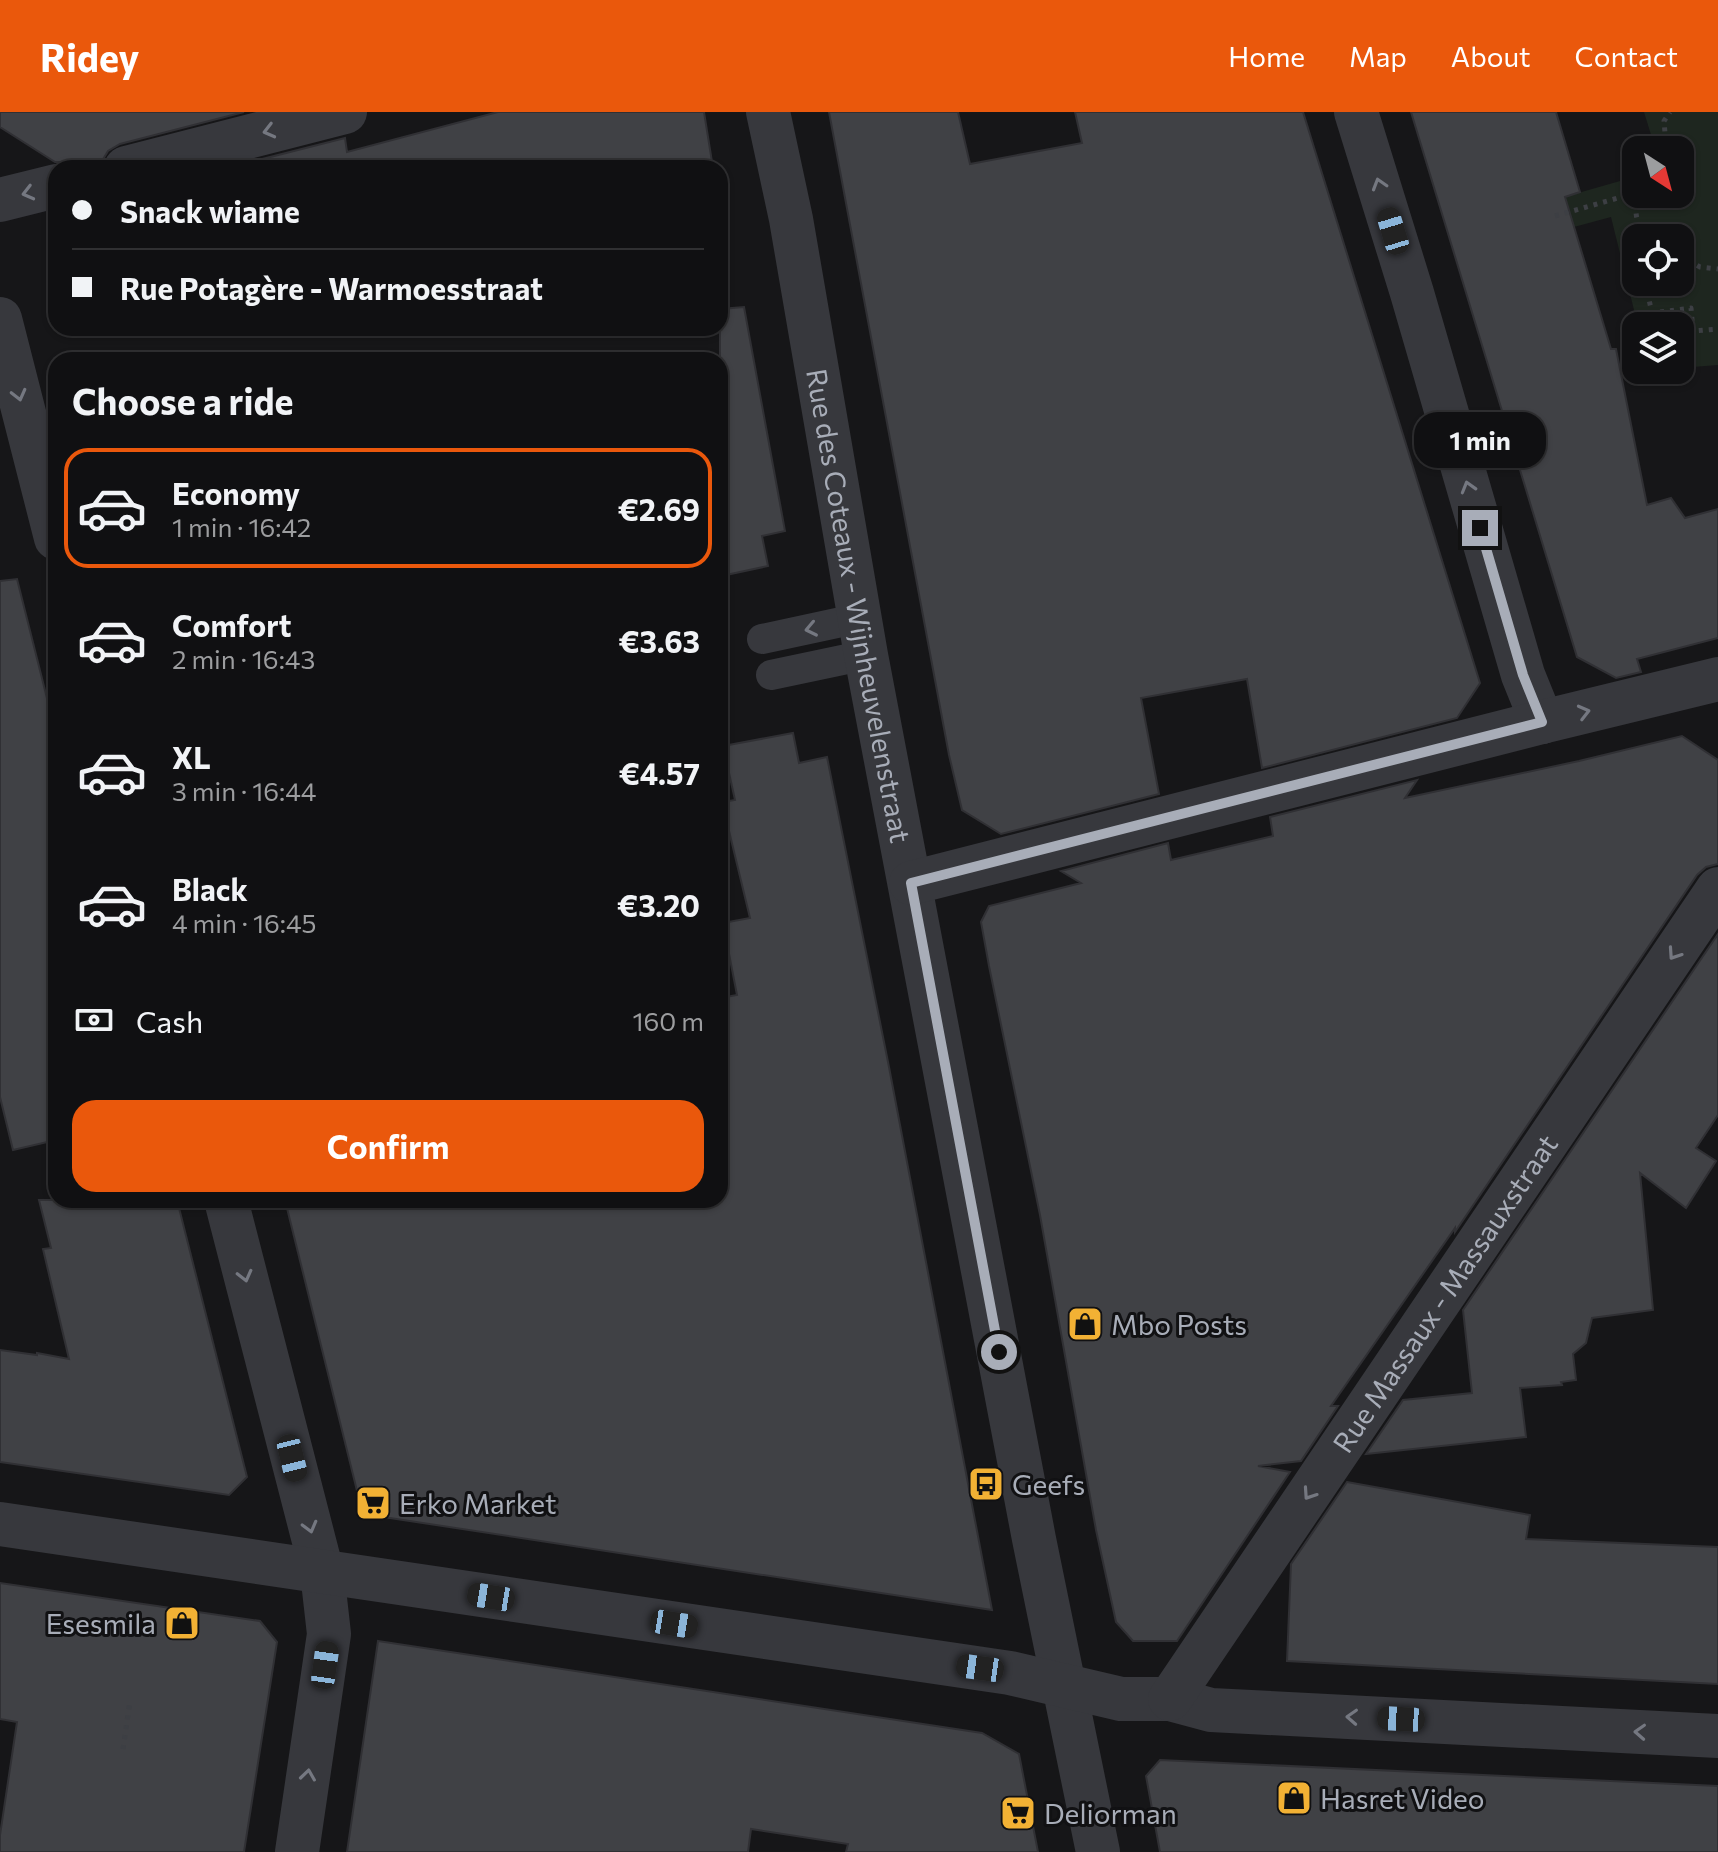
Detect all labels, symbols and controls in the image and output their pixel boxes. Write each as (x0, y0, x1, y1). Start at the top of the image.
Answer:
text: Ridey (40, 33, 139, 80)
text: Home (1228, 39, 1305, 73)
text: Map (1349, 39, 1407, 73)
text: About (1451, 39, 1531, 73)
text: Contact (1575, 39, 1678, 73)
one-way arrow (263, 122, 277, 139)
north arrow (1622, 136, 1694, 208)
map controls (1622, 136, 1694, 384)
one-way arrow (1372, 178, 1388, 192)
one-way arrow (22, 184, 35, 201)
text: Snack wiame (120, 192, 300, 229)
car (1375, 205, 1411, 257)
button: locate (1622, 224, 1694, 296)
text: Rue Potagère - Warmoesstraat (120, 269, 543, 306)
button: layers (1622, 312, 1694, 384)
street label: Rue des Coteaux - Wijnheuvelenstraat (800, 366, 918, 845)
text: Choose a ride (72, 378, 293, 422)
one-way arrow (10, 387, 27, 401)
callout: 1 min (1414, 412, 1546, 468)
text: 1 min (1449, 424, 1511, 455)
icon: car (76, 472, 148, 544)
text: Economy (172, 474, 300, 511)
one-way arrow (1461, 481, 1478, 495)
text: €2.69 (618, 490, 700, 527)
route end (1462, 510, 1498, 546)
text: 1 min · 16:42 (172, 511, 311, 542)
icon: car (76, 604, 148, 676)
text: Comfort (172, 606, 291, 643)
one-way arrow (804, 620, 818, 637)
text: €3.63 (618, 622, 700, 659)
text: 2 min · 16:43 (172, 643, 315, 674)
one-way arrow (1576, 704, 1590, 721)
icon: car (76, 736, 148, 808)
text: XL (172, 738, 211, 775)
text: €4.57 (619, 754, 700, 791)
text: 3 min · 16:44 (172, 775, 316, 806)
icon: car (76, 868, 148, 940)
text: Black (172, 870, 248, 907)
text: €3.20 (617, 886, 700, 923)
text: 4 min · 16:45 (172, 907, 317, 938)
one-way arrow (1669, 945, 1684, 959)
icon: cash (72, 998, 116, 1042)
text: Cash (136, 1002, 203, 1039)
text: 160 m (632, 1005, 704, 1036)
button: Confirm (72, 1100, 704, 1192)
street label: Rue Massaux - Massauxstraat (1325, 1128, 1564, 1459)
one-way arrow (235, 1268, 252, 1282)
shop icon: Mbo Posts (1066, 1305, 1104, 1343)
place label: Mbo Posts (1111, 1307, 1247, 1341)
route start (981, 1334, 1017, 1370)
car (275, 1432, 309, 1484)
bus stop icon: Geefs (967, 1465, 1005, 1503)
place label: Geefs (1012, 1467, 1085, 1501)
supermarket icon: Erko Market (354, 1484, 392, 1522)
one-way arrow (1303, 1485, 1318, 1499)
place label: Erko Market (399, 1486, 556, 1520)
one-way arrow (300, 1520, 317, 1534)
car (465, 1581, 517, 1613)
shop icon: Esesmila (163, 1604, 201, 1642)
place label: Esesmila (46, 1606, 156, 1640)
car (648, 1608, 700, 1640)
car (310, 1640, 340, 1690)
car (955, 1653, 1005, 1683)
car (1376, 1706, 1426, 1732)
one-way arrow (1346, 1709, 1359, 1726)
one-way arrow (1633, 1724, 1646, 1741)
one-way arrow (299, 1768, 316, 1782)
shop icon: Hasret Video (1275, 1779, 1313, 1817)
place label: Hasret Video (1320, 1781, 1485, 1815)
supermarket icon: Deliorman (999, 1794, 1037, 1832)
place label: Deliorman (1044, 1796, 1177, 1830)

